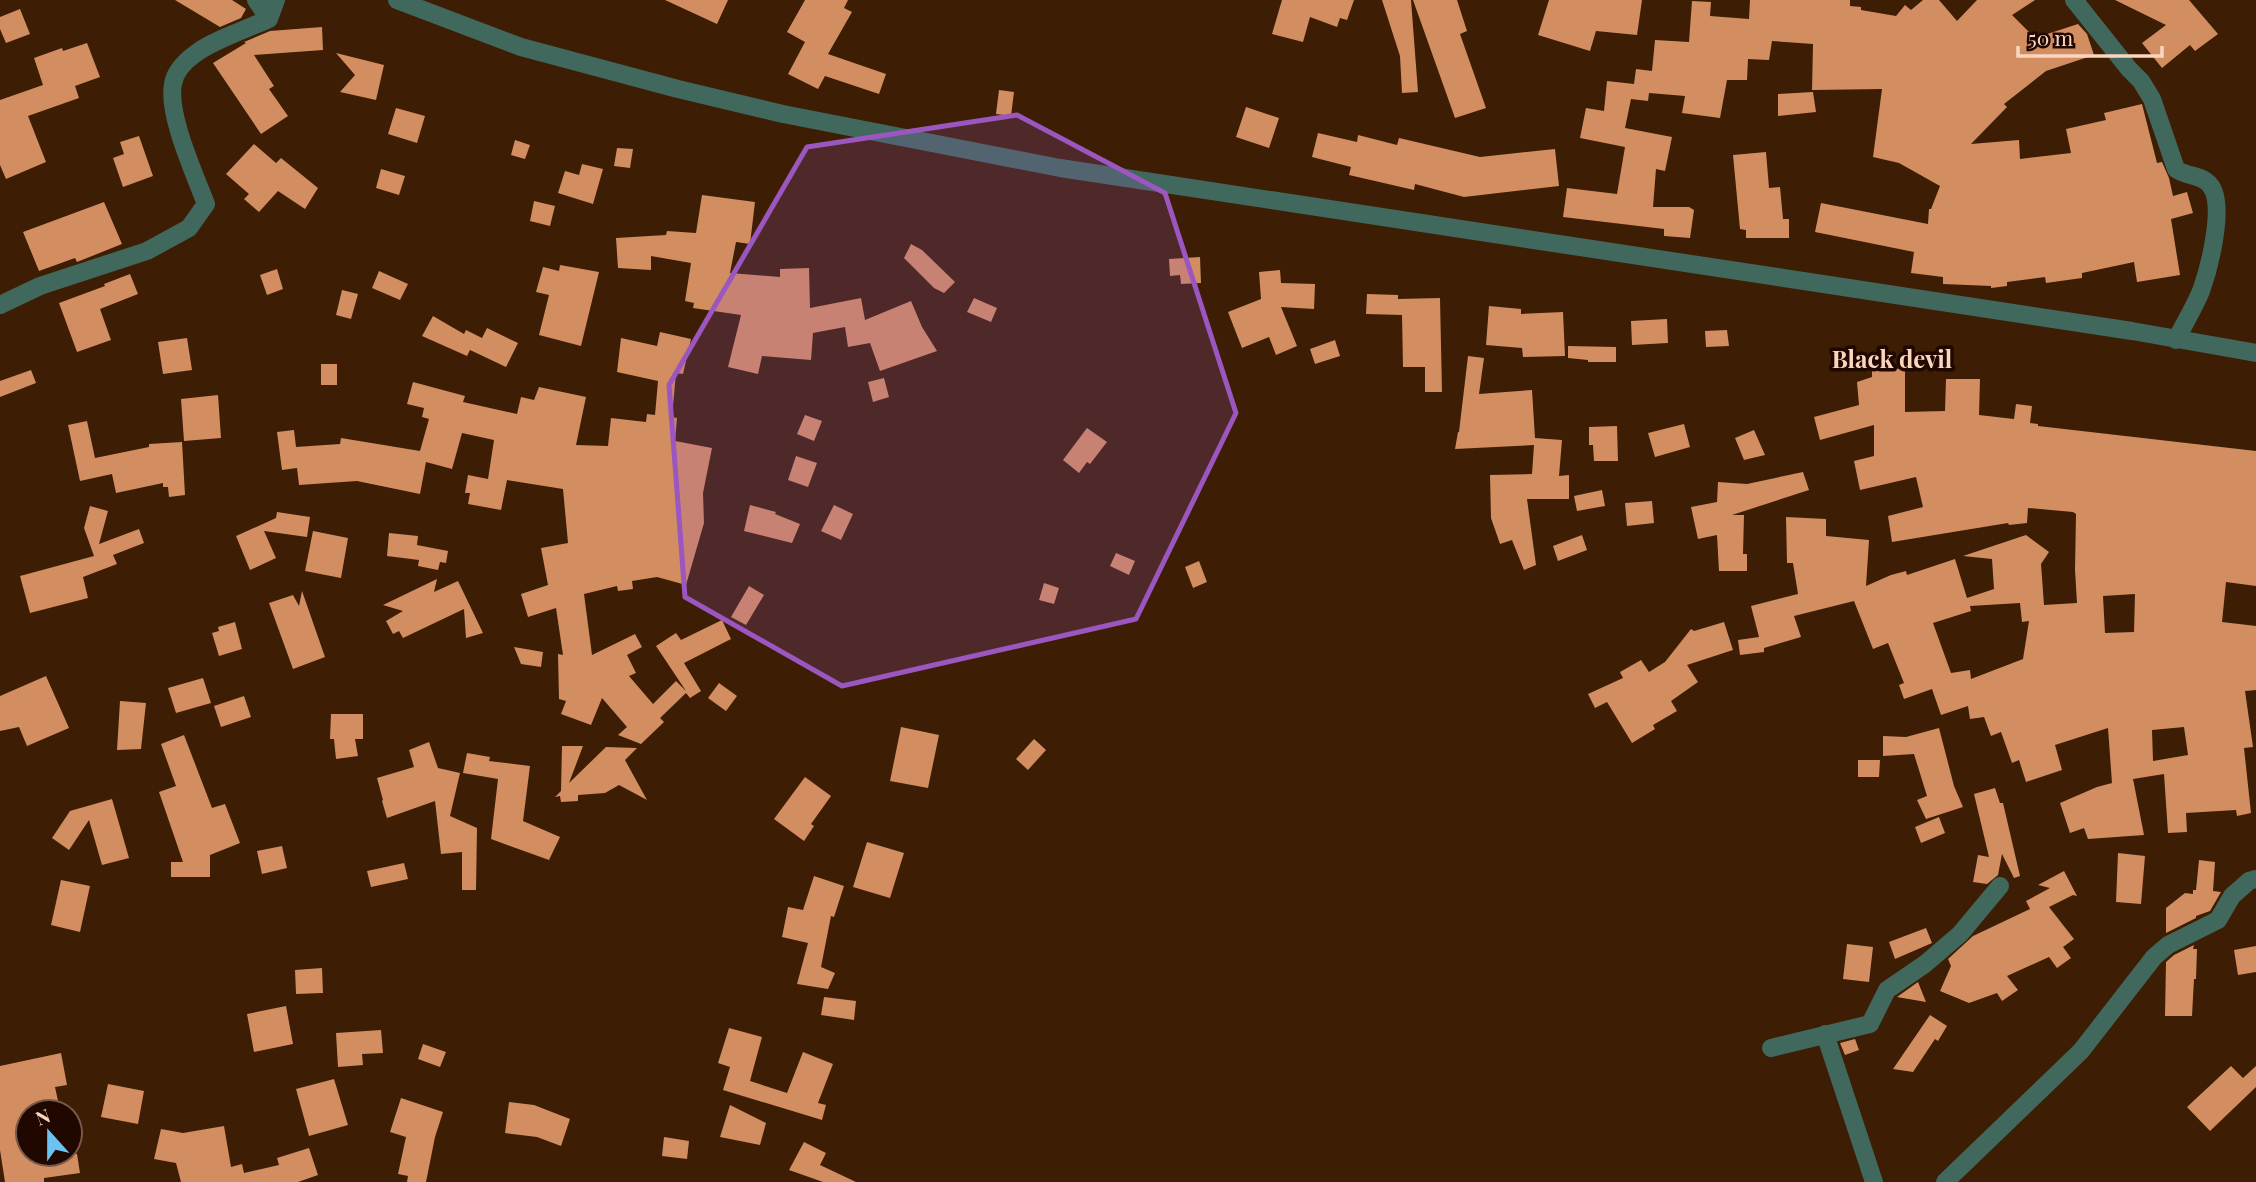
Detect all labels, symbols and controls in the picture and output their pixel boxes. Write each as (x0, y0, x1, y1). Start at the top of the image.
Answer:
scale bar (2018, 14, 2162, 58)
text: 50 m (2028, 23, 2074, 51)
district label: Black devil (1832, 342, 1953, 374)
north arrow (14, 1098, 84, 1168)
text: N (31, 1102, 54, 1131)

